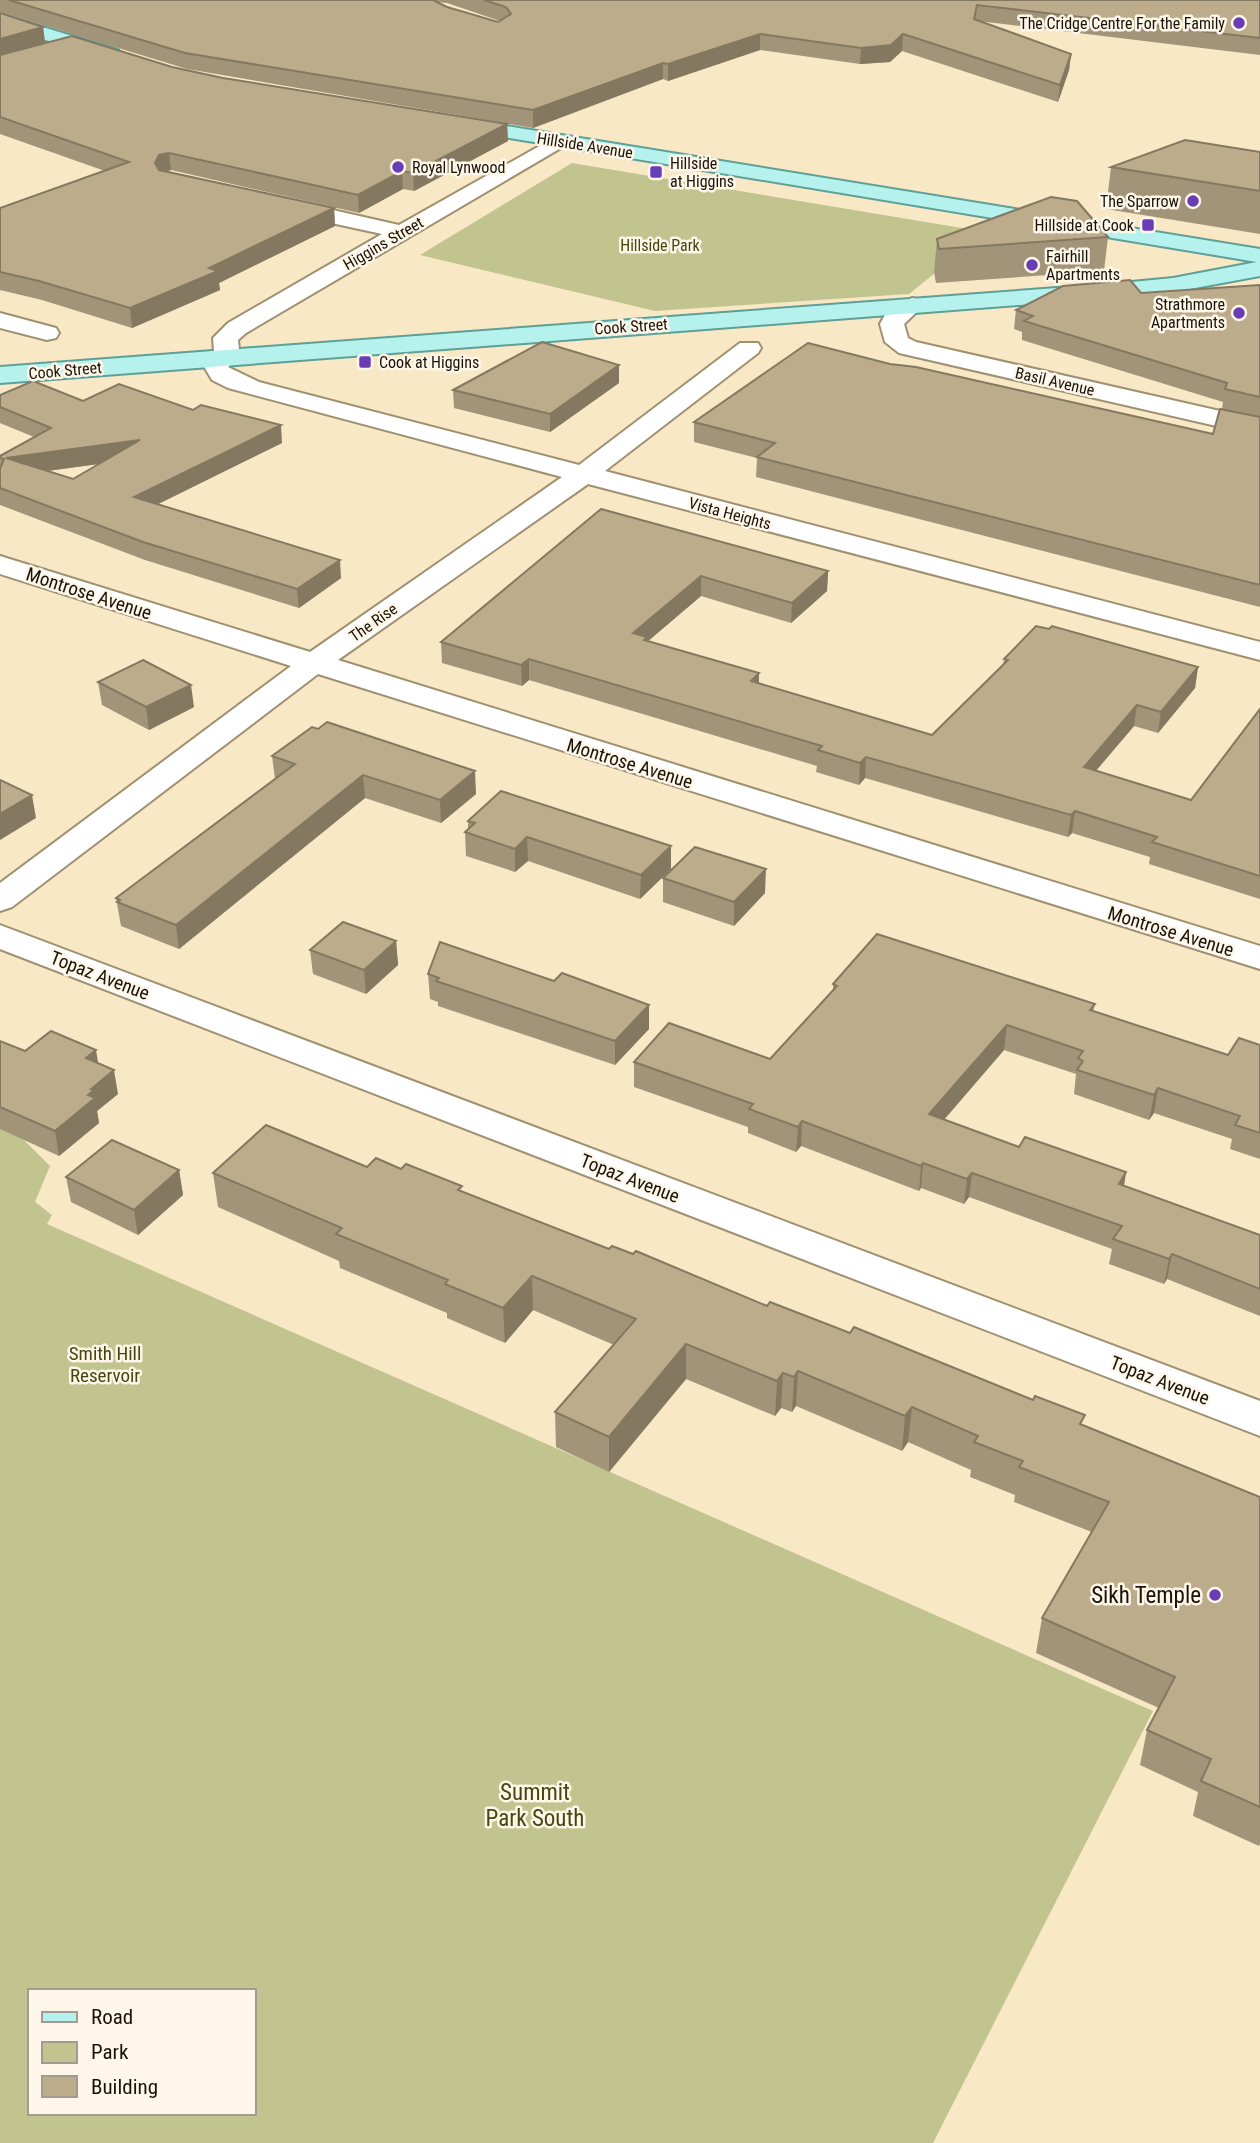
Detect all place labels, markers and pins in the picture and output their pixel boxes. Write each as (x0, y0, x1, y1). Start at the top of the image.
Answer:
place label: The Cridge Centre For the Family (1019, 14, 1225, 33)
marker: The Cridge Centre For the Family (1231, 15, 1247, 31)
place label: Hillside at Higgins (670, 154, 734, 191)
place label: Royal Lynwood (412, 158, 505, 177)
marker: Royal Lynwood (390, 159, 406, 175)
marker: Hillside at Higgins (648, 164, 664, 180)
place label: The Sparrow (1100, 192, 1179, 211)
marker: The Sparrow (1185, 193, 1201, 209)
place label: Hillside at Cook (1035, 216, 1135, 235)
marker: Hillside at Cook (1140, 217, 1156, 233)
place label: Fairhill Apartments (1046, 247, 1120, 284)
marker: Fairhill Apartments (1024, 257, 1040, 273)
place label: Strathmore Apartments (1151, 295, 1225, 332)
marker: Strathmore Apartments (1231, 305, 1247, 321)
place label: Cook at Higgins (379, 353, 479, 372)
marker: Cook at Higgins (357, 354, 373, 370)
place label: Sikh Temple (1091, 1582, 1201, 1609)
marker: Sikh Temple (1207, 1587, 1223, 1603)

